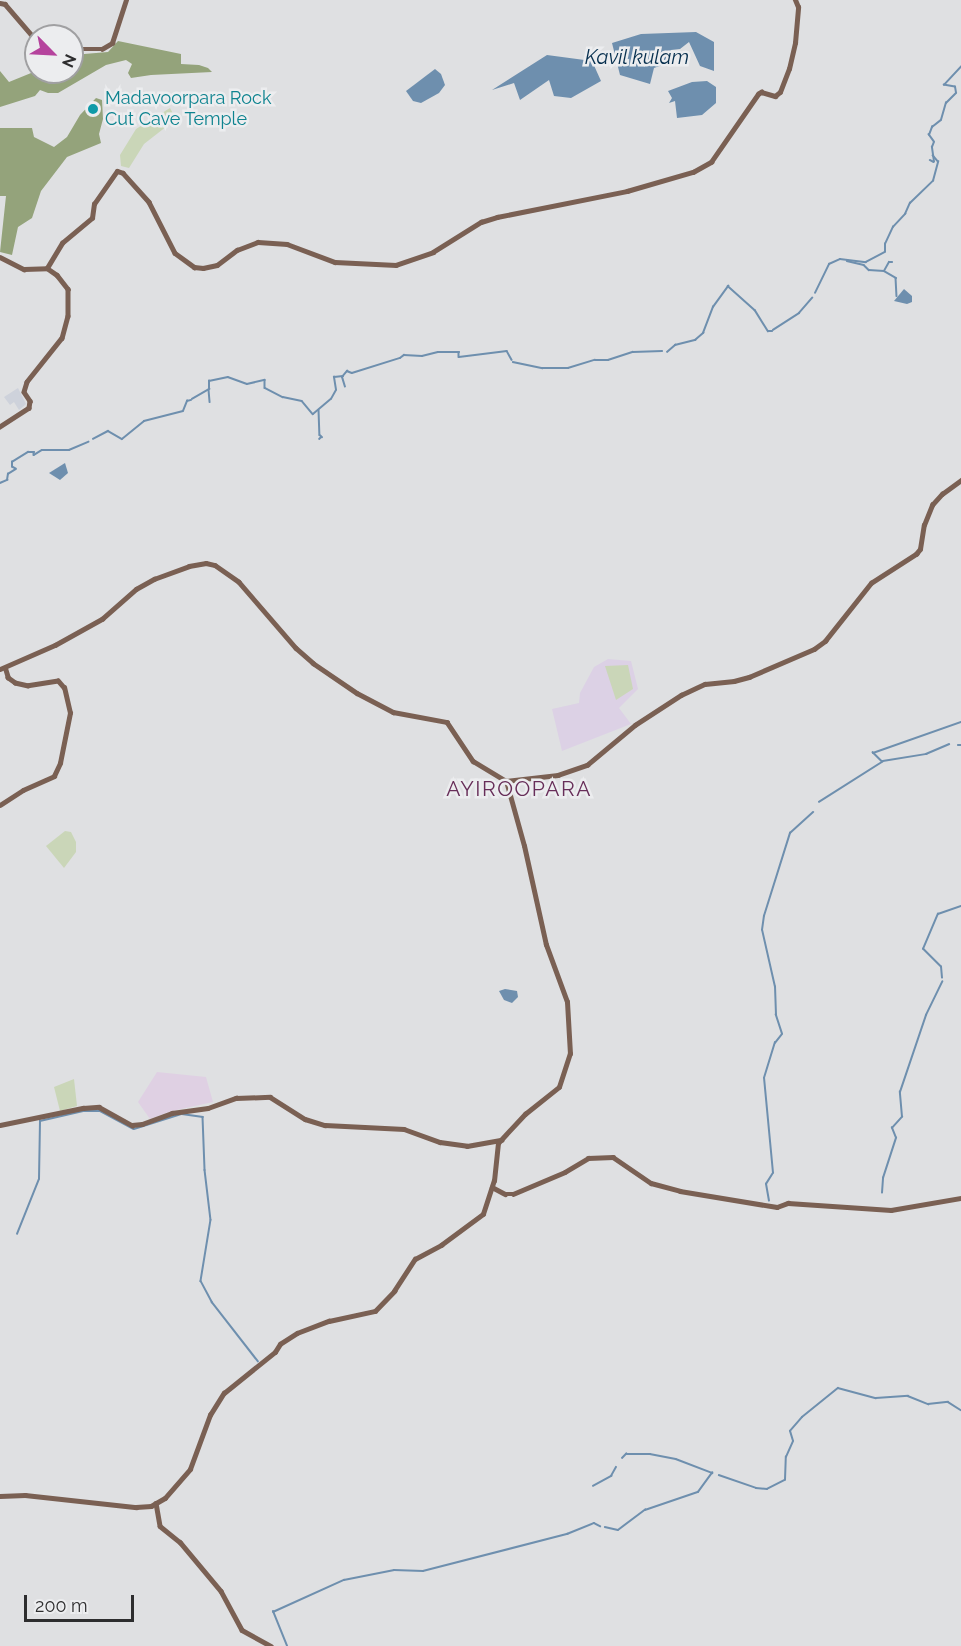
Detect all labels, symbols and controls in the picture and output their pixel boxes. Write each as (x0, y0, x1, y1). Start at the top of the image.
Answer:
north arrow (24, 24, 84, 84)
water label: Kavil kulam (585, 45, 689, 69)
text: N (58, 51, 80, 70)
place label: Madavoorpara Rock Cut Cave Temple (105, 88, 271, 130)
marker: Madavoorpara Rock Cut Cave Temple (86, 102, 100, 116)
district label: AYIROOPARA (446, 776, 592, 802)
scale bar (27, 1583, 136, 1621)
text: 200 m (35, 1595, 88, 1616)

